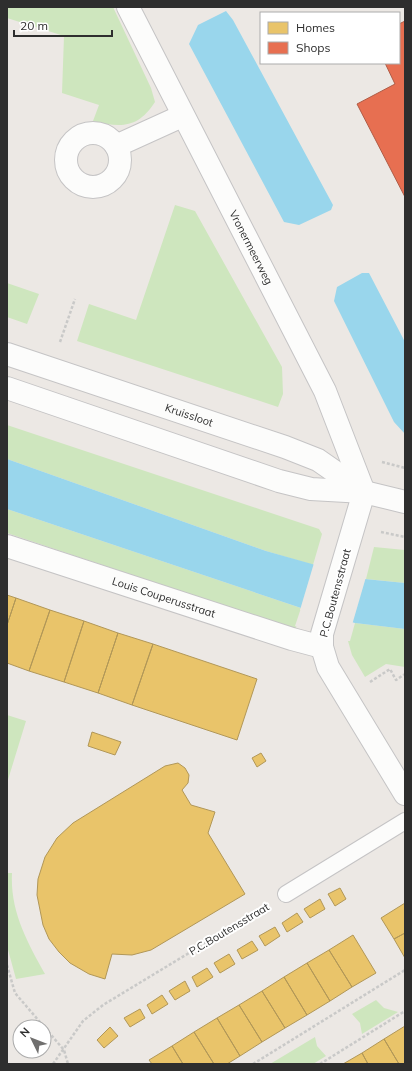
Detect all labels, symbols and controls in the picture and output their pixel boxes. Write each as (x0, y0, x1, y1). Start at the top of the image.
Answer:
scale bar (14, 12, 112, 38)
legend (260, 12, 400, 64)
text: 20 m (20, 18, 48, 33)
text: Homes (296, 20, 335, 35)
text: Shops (296, 40, 331, 55)
street label: Vronermeerweg (226, 208, 276, 287)
street label: Kruissloot (163, 400, 215, 430)
street label: P.C.Boutensstraat (316, 547, 354, 639)
street label: Louis Couperusstraat (110, 574, 218, 621)
street label: P.C.Boutensstraat (186, 900, 272, 958)
north arrow (12, 1019, 52, 1059)
text: N (17, 1024, 33, 1040)

